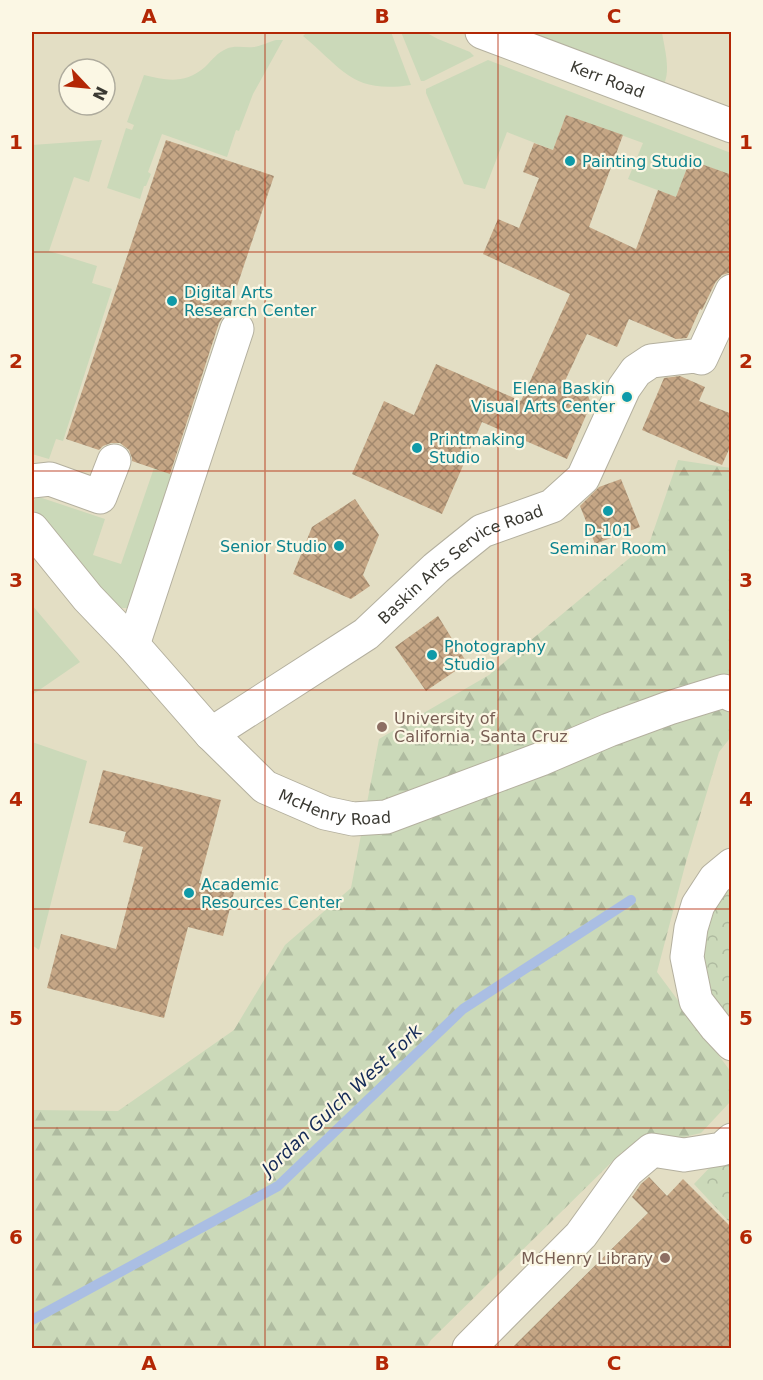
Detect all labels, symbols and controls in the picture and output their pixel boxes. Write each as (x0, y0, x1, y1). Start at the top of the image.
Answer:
text: A (141, 4, 157, 28)
text: B (374, 4, 390, 28)
text: C (607, 4, 621, 28)
north arrow (57, 57, 117, 117)
street label: Kerr Road (568, 57, 647, 102)
text: N (89, 83, 112, 104)
text: 1 (9, 130, 23, 154)
text: 1 (739, 130, 753, 154)
place label: Painting Studio (582, 152, 702, 171)
marker: Painting Studio (563, 154, 577, 168)
place label: Digital Arts Research Center (184, 283, 317, 320)
marker: Digital Arts Research Center (165, 294, 179, 308)
text: 2 (9, 349, 23, 373)
text: 2 (739, 349, 753, 373)
place label: Elena Baskin Visual Arts Center (471, 379, 615, 416)
marker: Elena Baskin Visual Arts Center (620, 390, 634, 404)
place label: Printmaking Studio (429, 430, 525, 467)
marker: Printmaking Studio (410, 441, 424, 455)
street label: Baskin Arts Service Road (374, 501, 546, 628)
marker: D-101 Seminar Room (601, 504, 615, 518)
place label: D-101 Seminar Room (549, 521, 667, 558)
place label: Senior Studio (220, 537, 327, 556)
marker: Senior Studio (332, 539, 346, 553)
text: 3 (9, 568, 23, 592)
text: 3 (739, 568, 753, 592)
place label: Photography Studio (444, 637, 546, 674)
marker: Photography Studio (425, 648, 439, 662)
place label: University of California, Santa Cruz (394, 709, 568, 746)
marker: University of California, Santa Cruz (375, 720, 389, 734)
street label: McHenry Road (276, 785, 392, 829)
text: 4 (9, 787, 23, 811)
text: 4 (739, 787, 753, 811)
place label: Academic Resources Center (201, 875, 342, 912)
marker: Academic Resources Center (182, 886, 196, 900)
text: 5 (9, 1006, 23, 1030)
text: 5 (739, 1006, 753, 1030)
water label: Jordan Gulch West Fork (255, 1019, 427, 1181)
text: 6 (9, 1225, 23, 1249)
text: 6 (739, 1225, 753, 1249)
place label: McHenry Library (521, 1249, 653, 1268)
marker: McHenry Library (658, 1251, 672, 1265)
text: A (141, 1351, 157, 1375)
text: B (374, 1351, 390, 1375)
text: C (607, 1351, 621, 1375)

